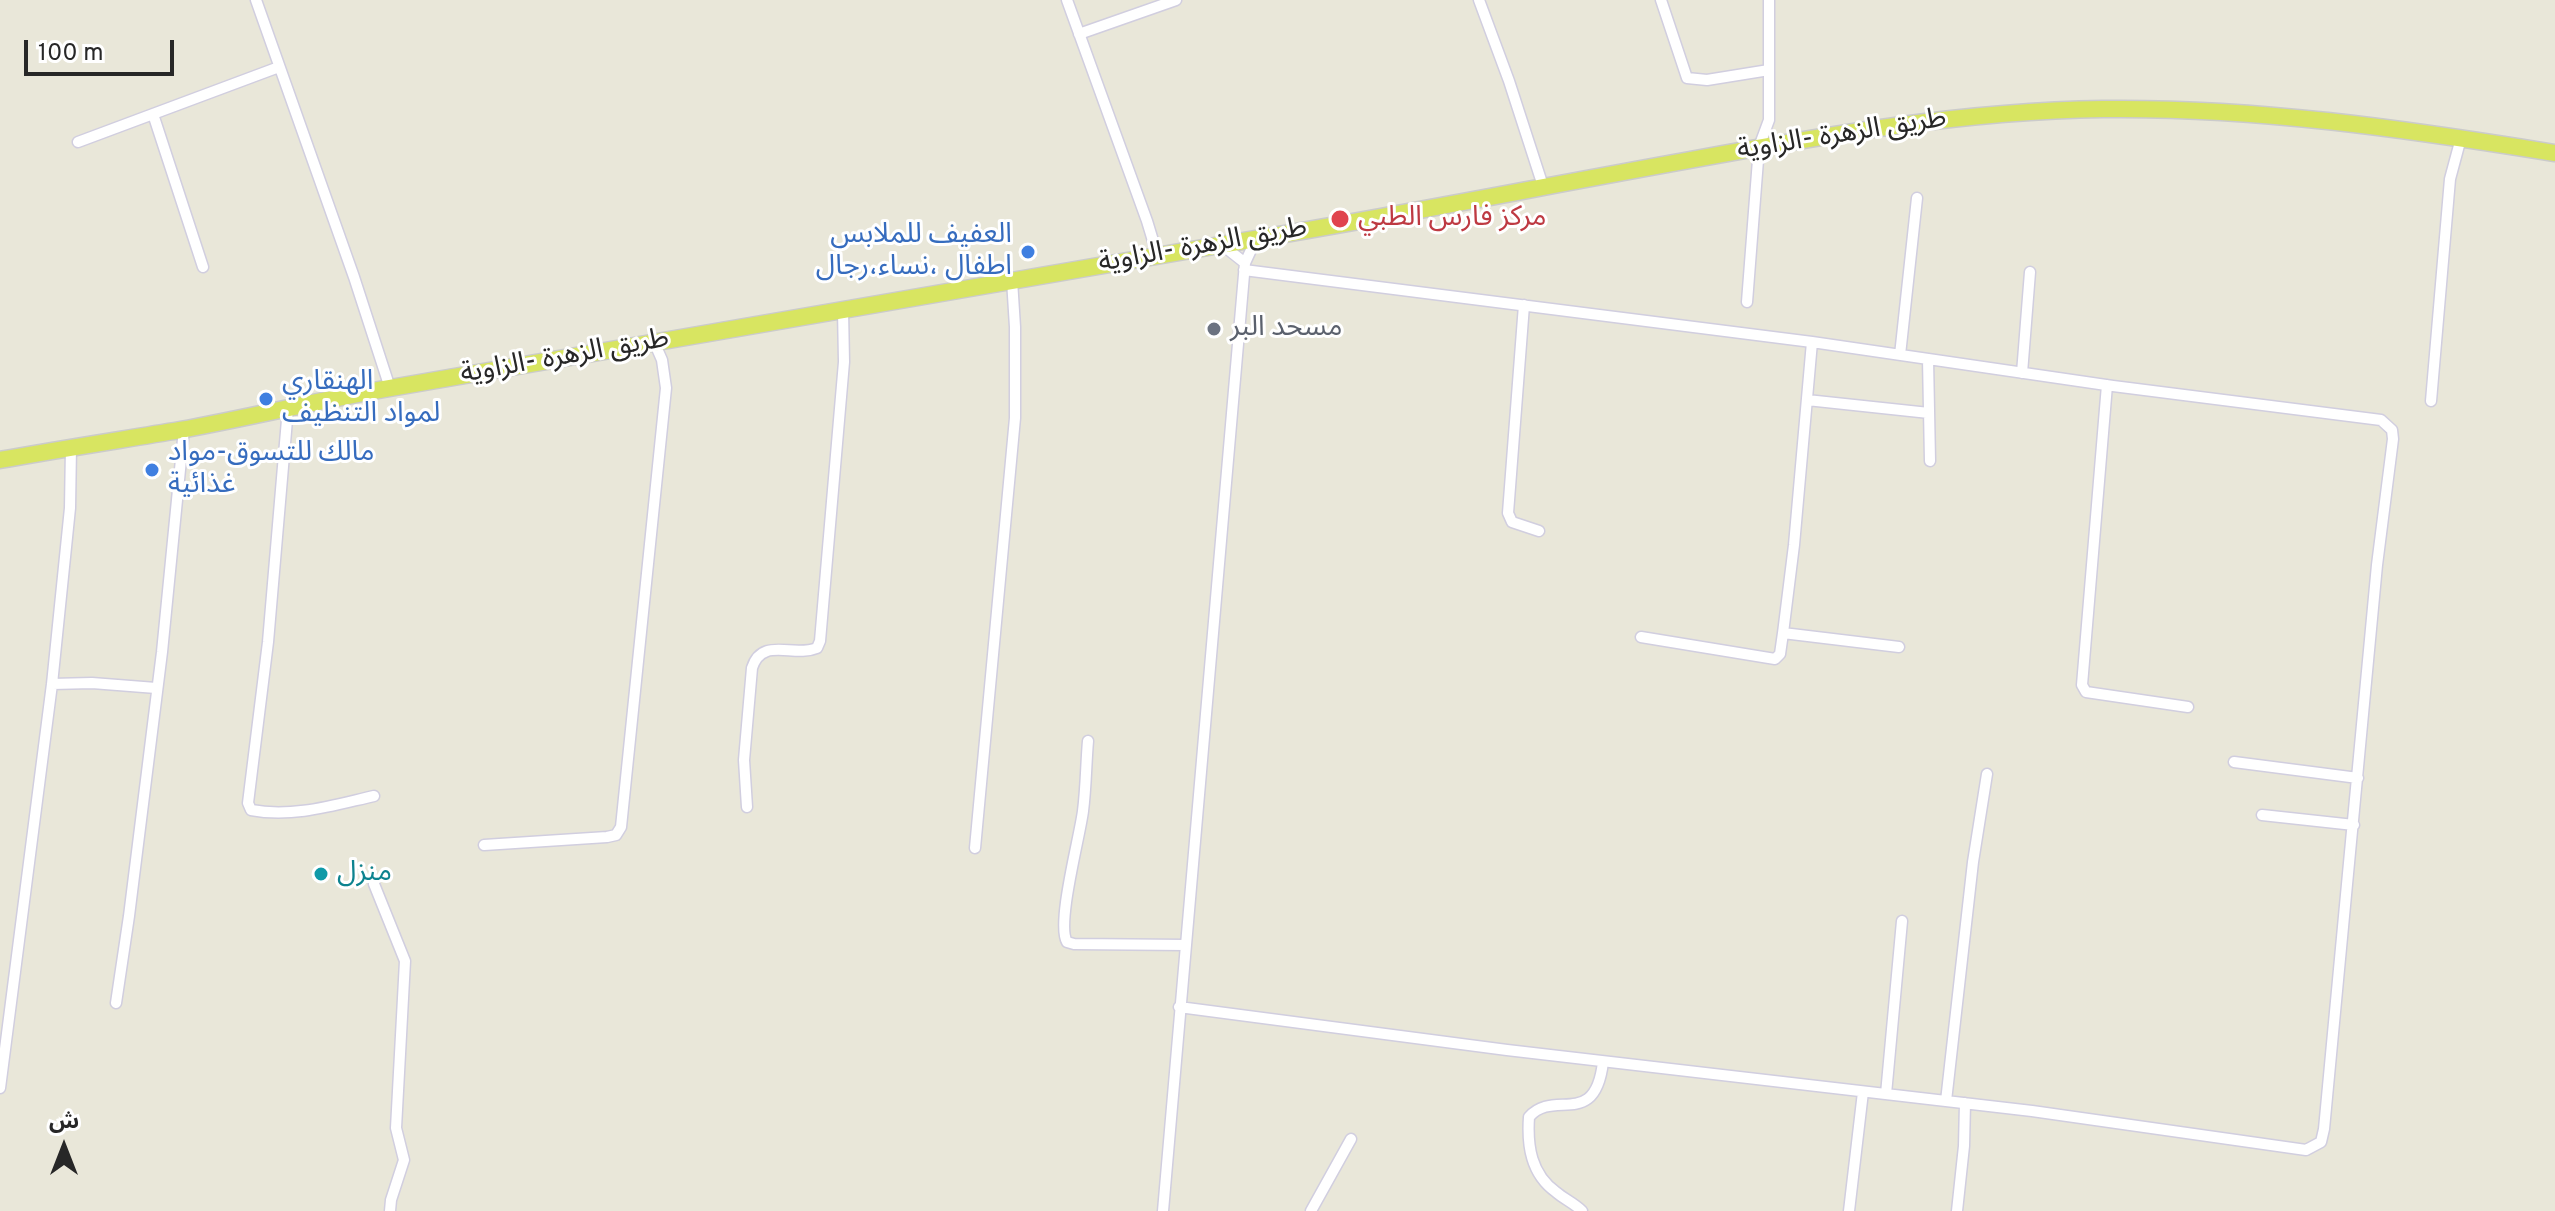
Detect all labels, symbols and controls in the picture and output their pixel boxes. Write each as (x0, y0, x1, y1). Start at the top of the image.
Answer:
scale bar (28, 24, 178, 74)
text: 100 m (38, 39, 104, 69)
street label: طريق الزهرة -الزاوية (1735, 103, 1949, 169)
place label: مركز فارس الطبي (1358, 202, 1546, 236)
marker: مركز فارس الطبي (1329, 208, 1351, 230)
street label: طريق الزهرة -الزاوية (1096, 212, 1310, 282)
place label: العفيف للملابس اطفال ،نساء،رجال (816, 219, 1012, 285)
marker: العفيف للملابس اطفال ،نساء،رجال (1019, 243, 1037, 261)
place label: مسحد البر (1230, 312, 1342, 346)
marker: مسحد البر (1205, 320, 1223, 338)
street label: طريق الزهرة -الزاوية (458, 323, 672, 393)
place label: الهنقاري لمواد التنظيف (282, 366, 440, 432)
marker: الهنقاري لمواد التنظيف (257, 390, 275, 408)
place label: مالك للتسوق-مواد غذائية (168, 437, 374, 503)
marker: مالك للتسوق-مواد غذائية (143, 461, 161, 479)
place label: منزل (337, 857, 392, 891)
marker: منزل (312, 865, 330, 883)
north arrow (24, 1107, 104, 1187)
text: ش (49, 1109, 79, 1136)

